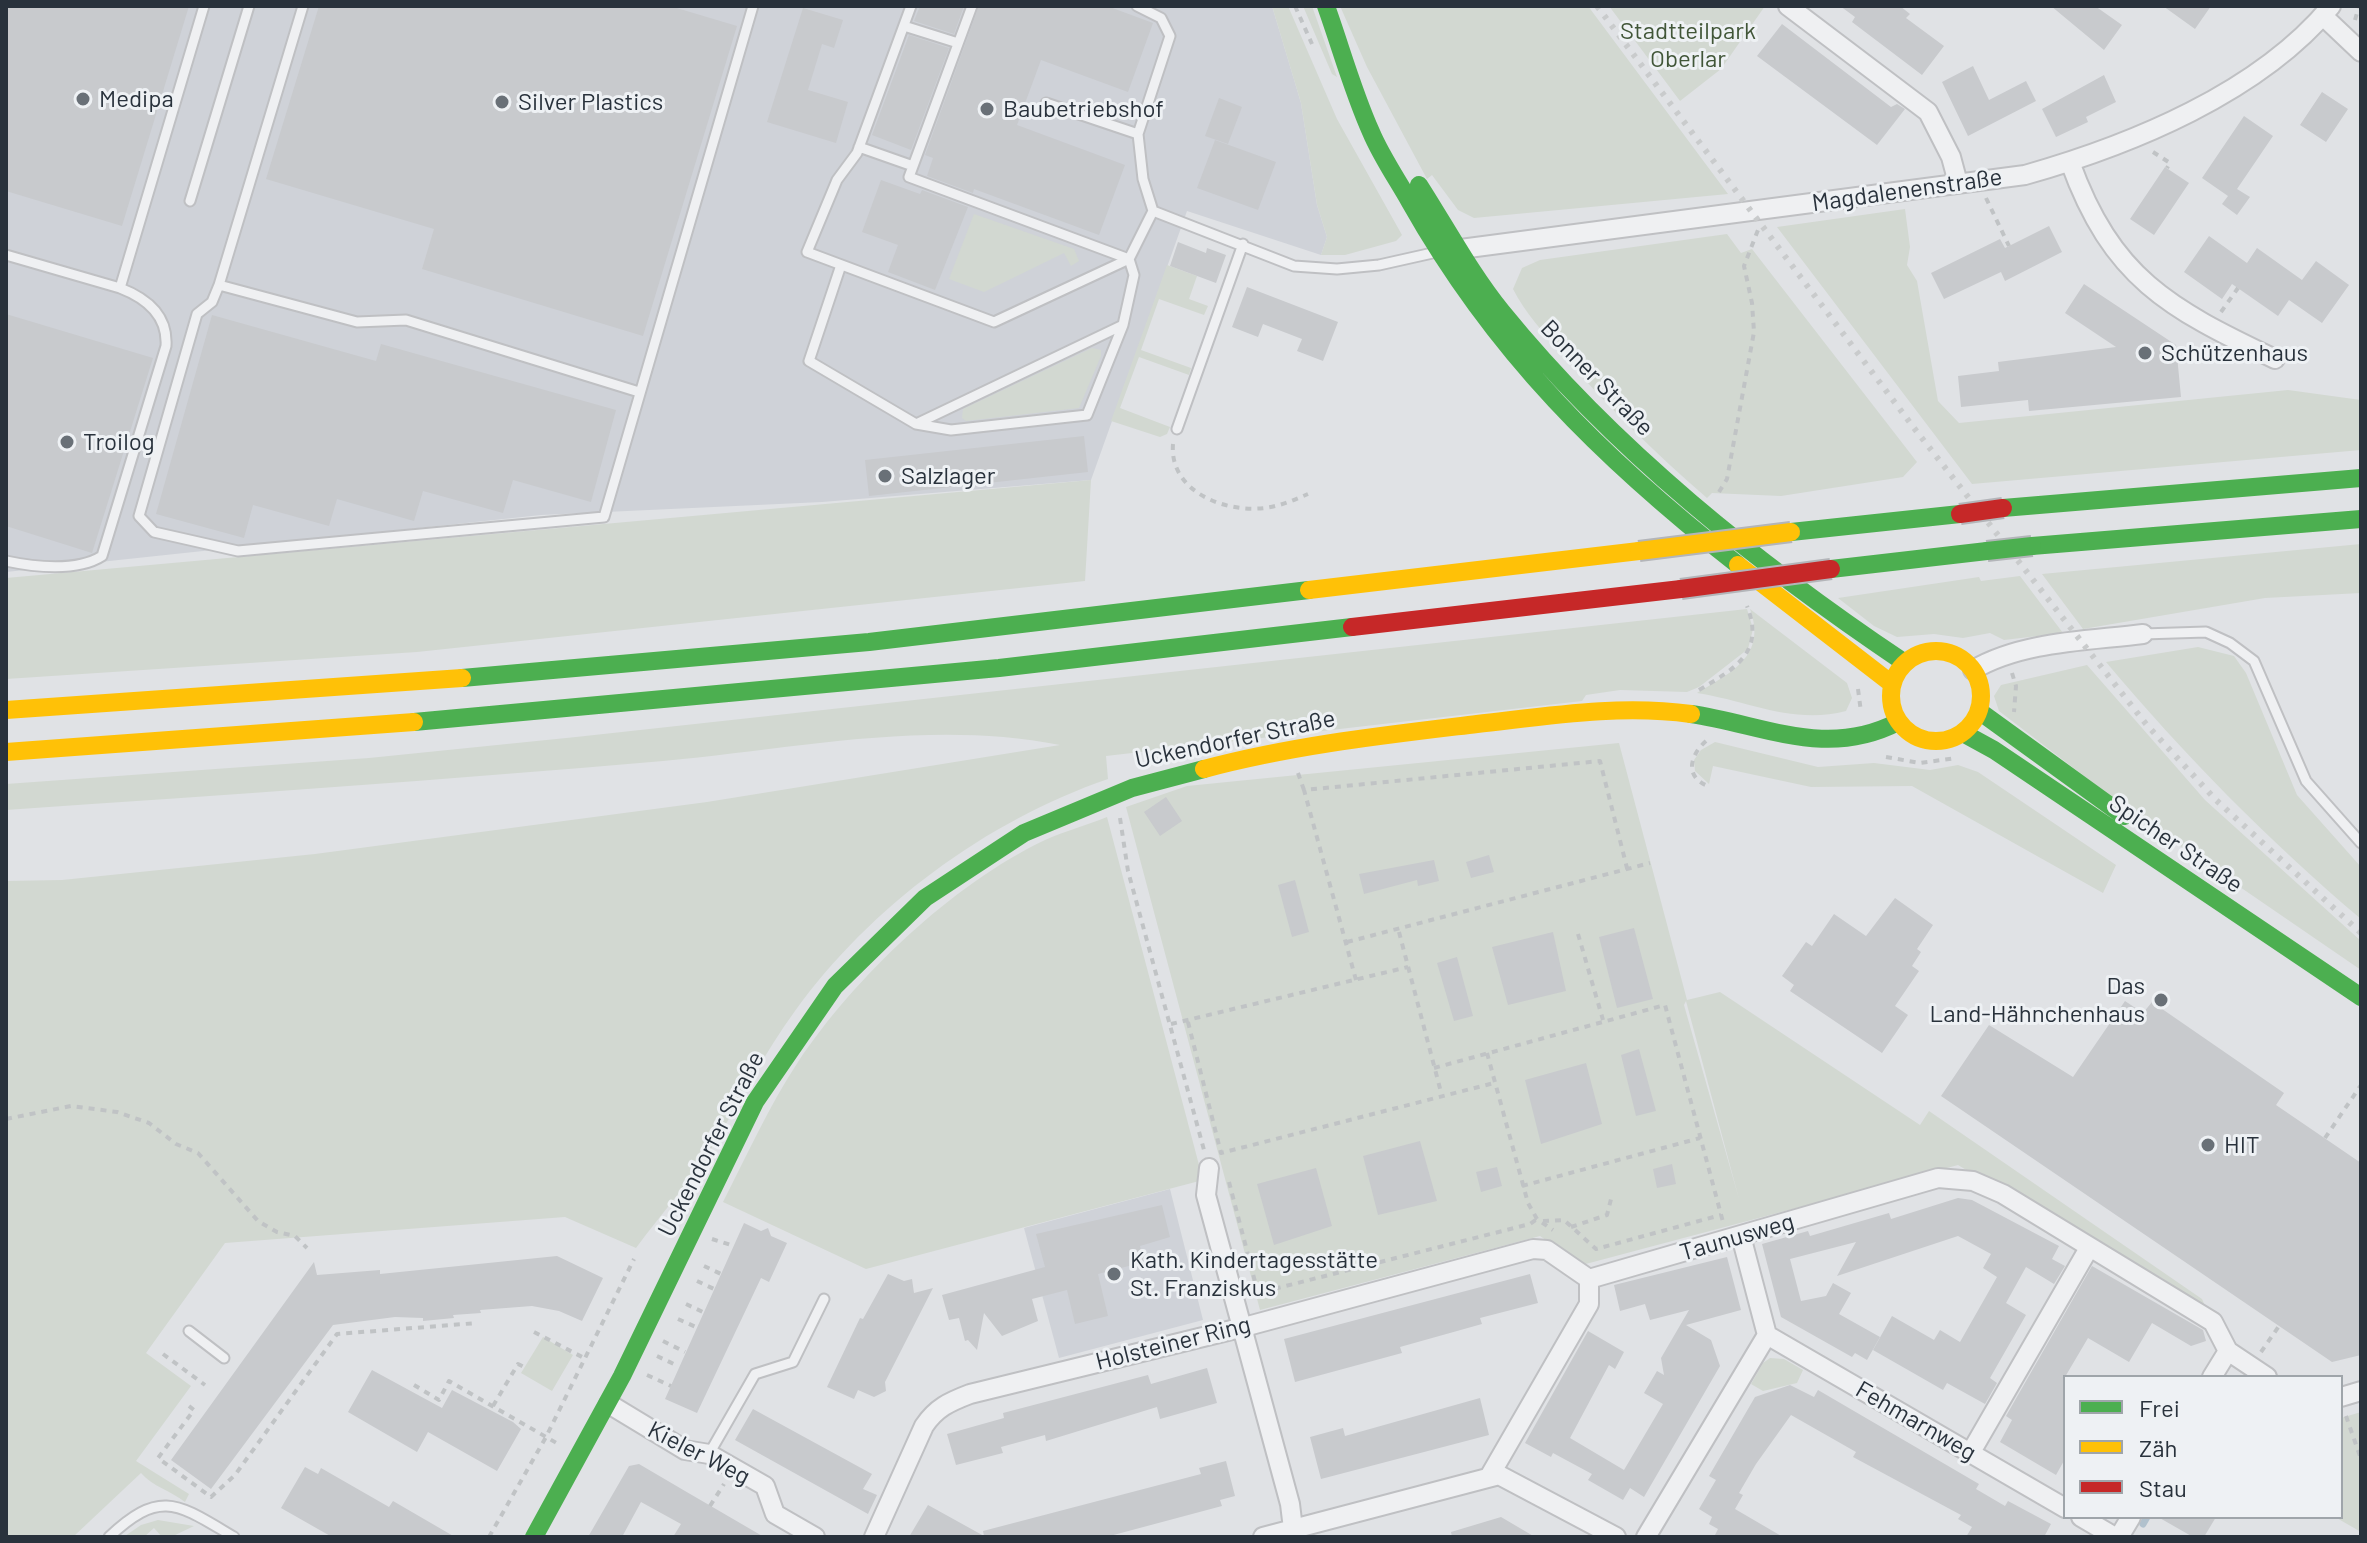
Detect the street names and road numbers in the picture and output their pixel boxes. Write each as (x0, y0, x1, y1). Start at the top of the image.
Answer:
street label: Magdalenenstraße (1810, 162, 2004, 218)
street label: Bonner Straße (1535, 314, 1659, 442)
street label: Uckendorfer Straße (1132, 704, 1338, 774)
street label: Spicher Straße (2104, 789, 2248, 899)
street label: Uckendorfer Straße (652, 1047, 770, 1241)
street label: Taunusweg (1677, 1207, 1797, 1267)
street label: Holsteiner Ring (1092, 1310, 1254, 1376)
street label: Fehmarnweg (1851, 1375, 1981, 1467)
street label: Kieler Weg (643, 1415, 755, 1491)

